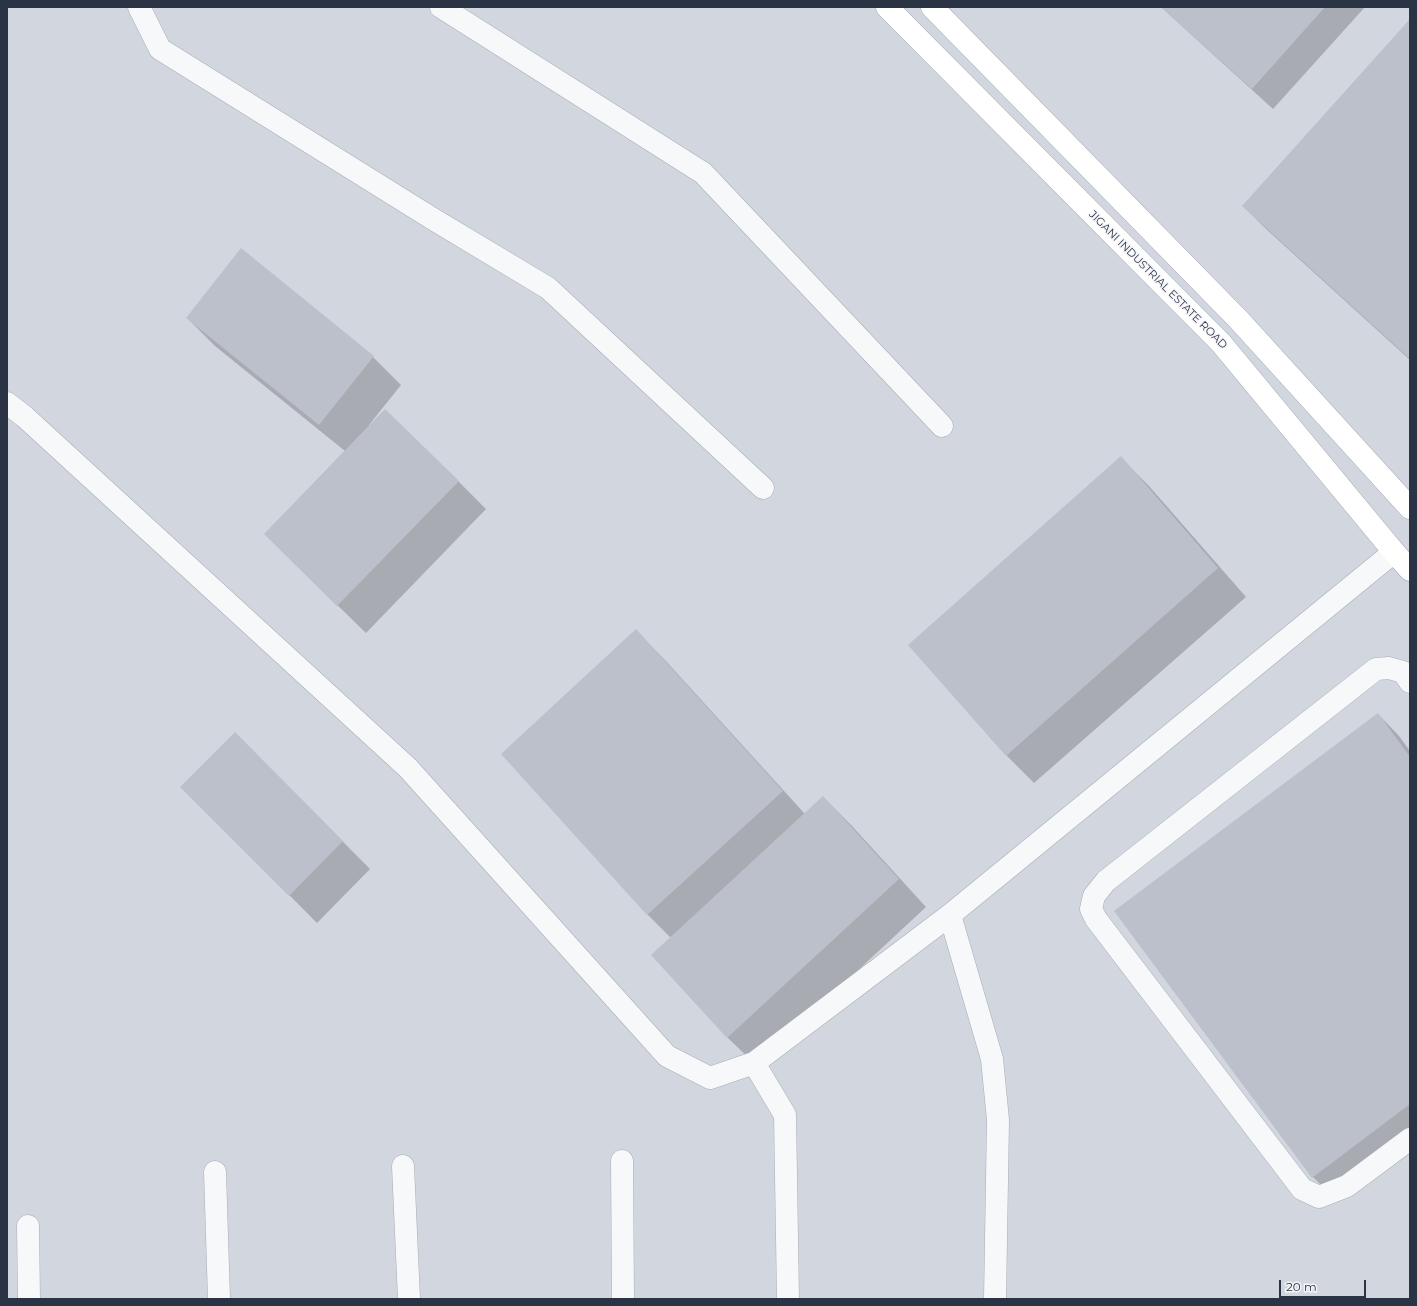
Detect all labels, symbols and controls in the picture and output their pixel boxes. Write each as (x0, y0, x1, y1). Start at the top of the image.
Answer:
street label: JIGANI INDUSTRIAL ESTATE ROAD (1086, 208, 1230, 352)
scale bar (1281, 1272, 1368, 1298)
text: 20 m (1286, 1279, 1317, 1294)

